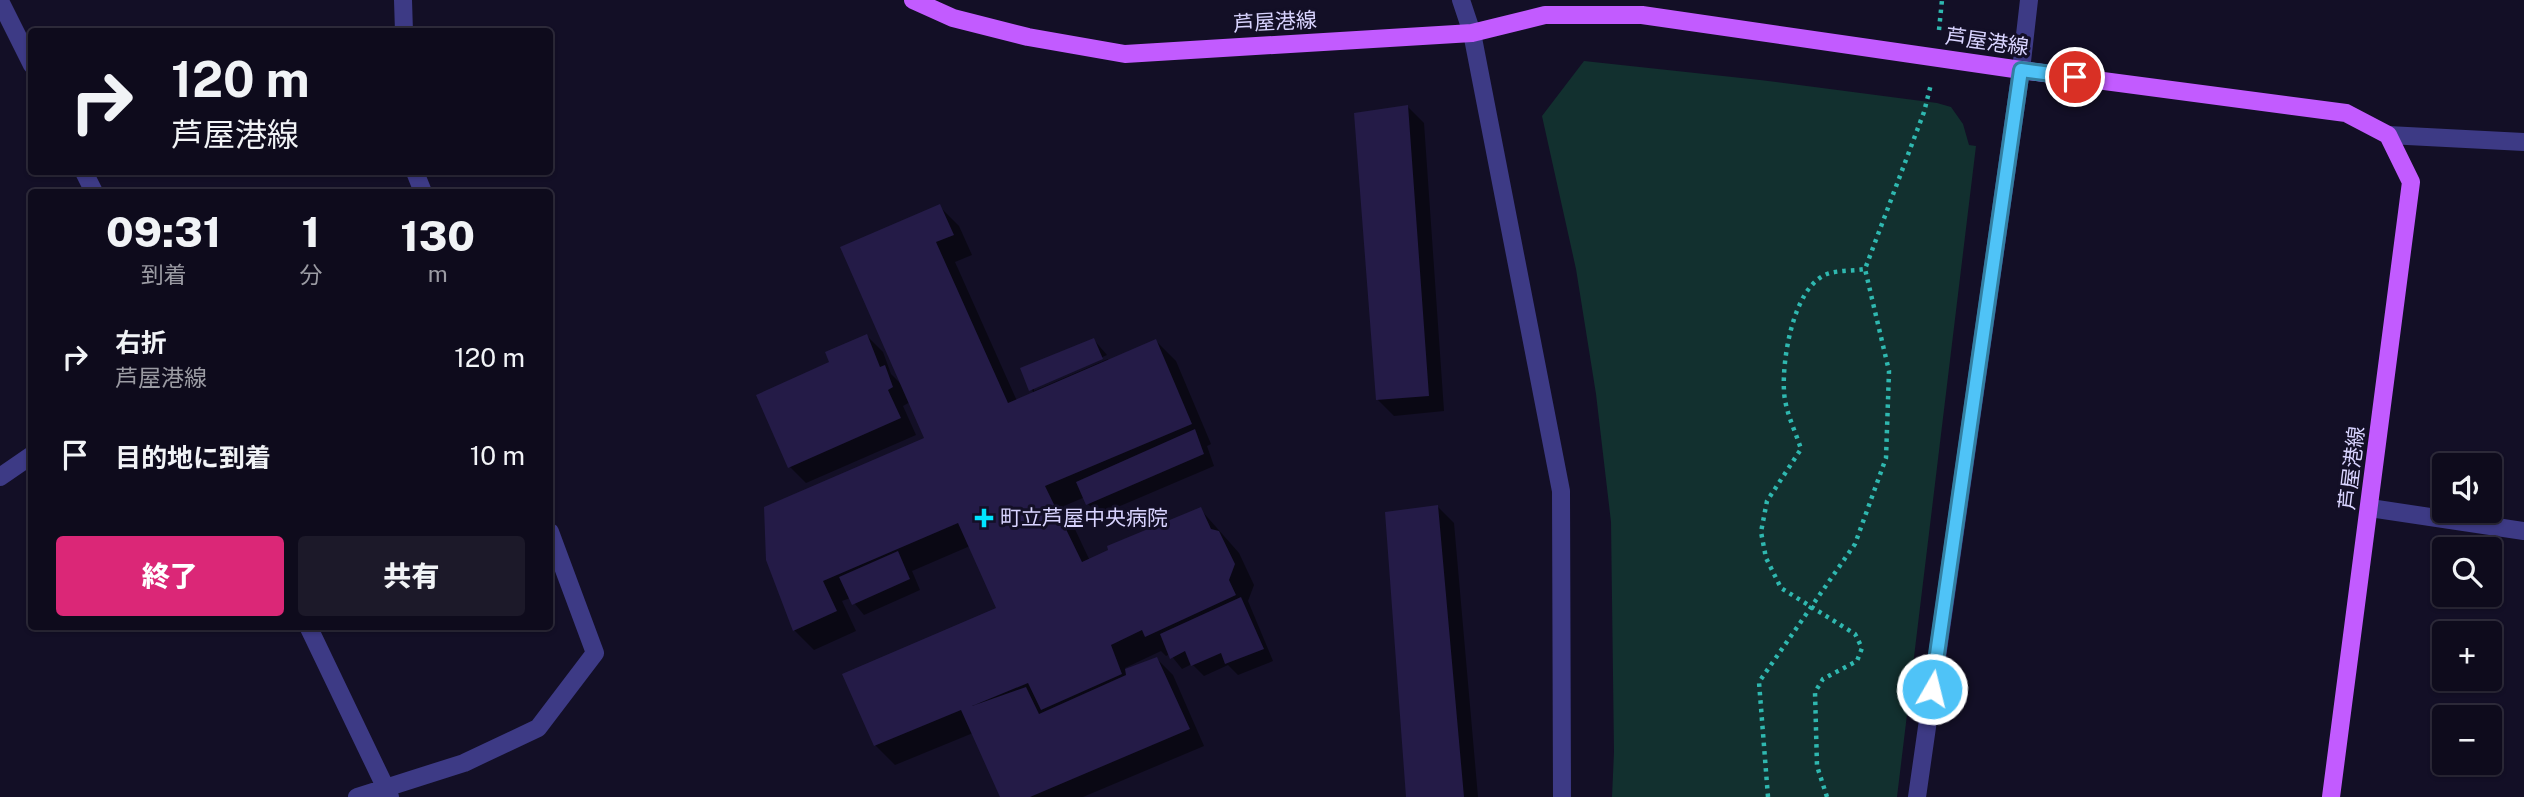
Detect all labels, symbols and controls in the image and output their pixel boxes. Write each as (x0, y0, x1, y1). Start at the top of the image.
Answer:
street label: 芦屋港線 (1232, 7, 1318, 36)
street label: 芦屋港線 (1944, 23, 2030, 60)
pin (2045, 47, 2105, 107)
text: 120 m (171, 50, 310, 108)
icon: right (56, 56, 147, 147)
icon: arrive (2056, 58, 2094, 96)
text: 芦屋港線 (171, 116, 299, 153)
text: 09:31 (106, 207, 221, 256)
text: 1 (302, 207, 320, 256)
text: 130 (400, 211, 475, 260)
text: m (428, 260, 448, 287)
text: 到着 (141, 261, 187, 288)
text: 分 (299, 261, 322, 288)
text: 右折 (115, 327, 167, 358)
icon: right (56, 338, 94, 376)
text: 120 m (454, 342, 525, 373)
text: 芦屋港線 (115, 364, 207, 391)
street label: 芦屋港線 (2334, 425, 2369, 511)
icon: arrive (56, 436, 94, 474)
text: 10 m (470, 440, 525, 471)
text: 目的地に到着 (115, 442, 271, 473)
map controls (2432, 453, 2502, 775)
button: sound (2432, 453, 2502, 523)
place label: 町立芦屋中央病院 (1000, 505, 1168, 530)
marker: 町立芦屋中央病院 (974, 508, 994, 528)
button: 終了 (56, 536, 284, 616)
button: 共有 (298, 536, 525, 616)
button: search (2432, 537, 2502, 607)
button: + (2432, 621, 2502, 691)
position arrow (1895, 652, 1969, 726)
button: − (2432, 705, 2502, 775)

